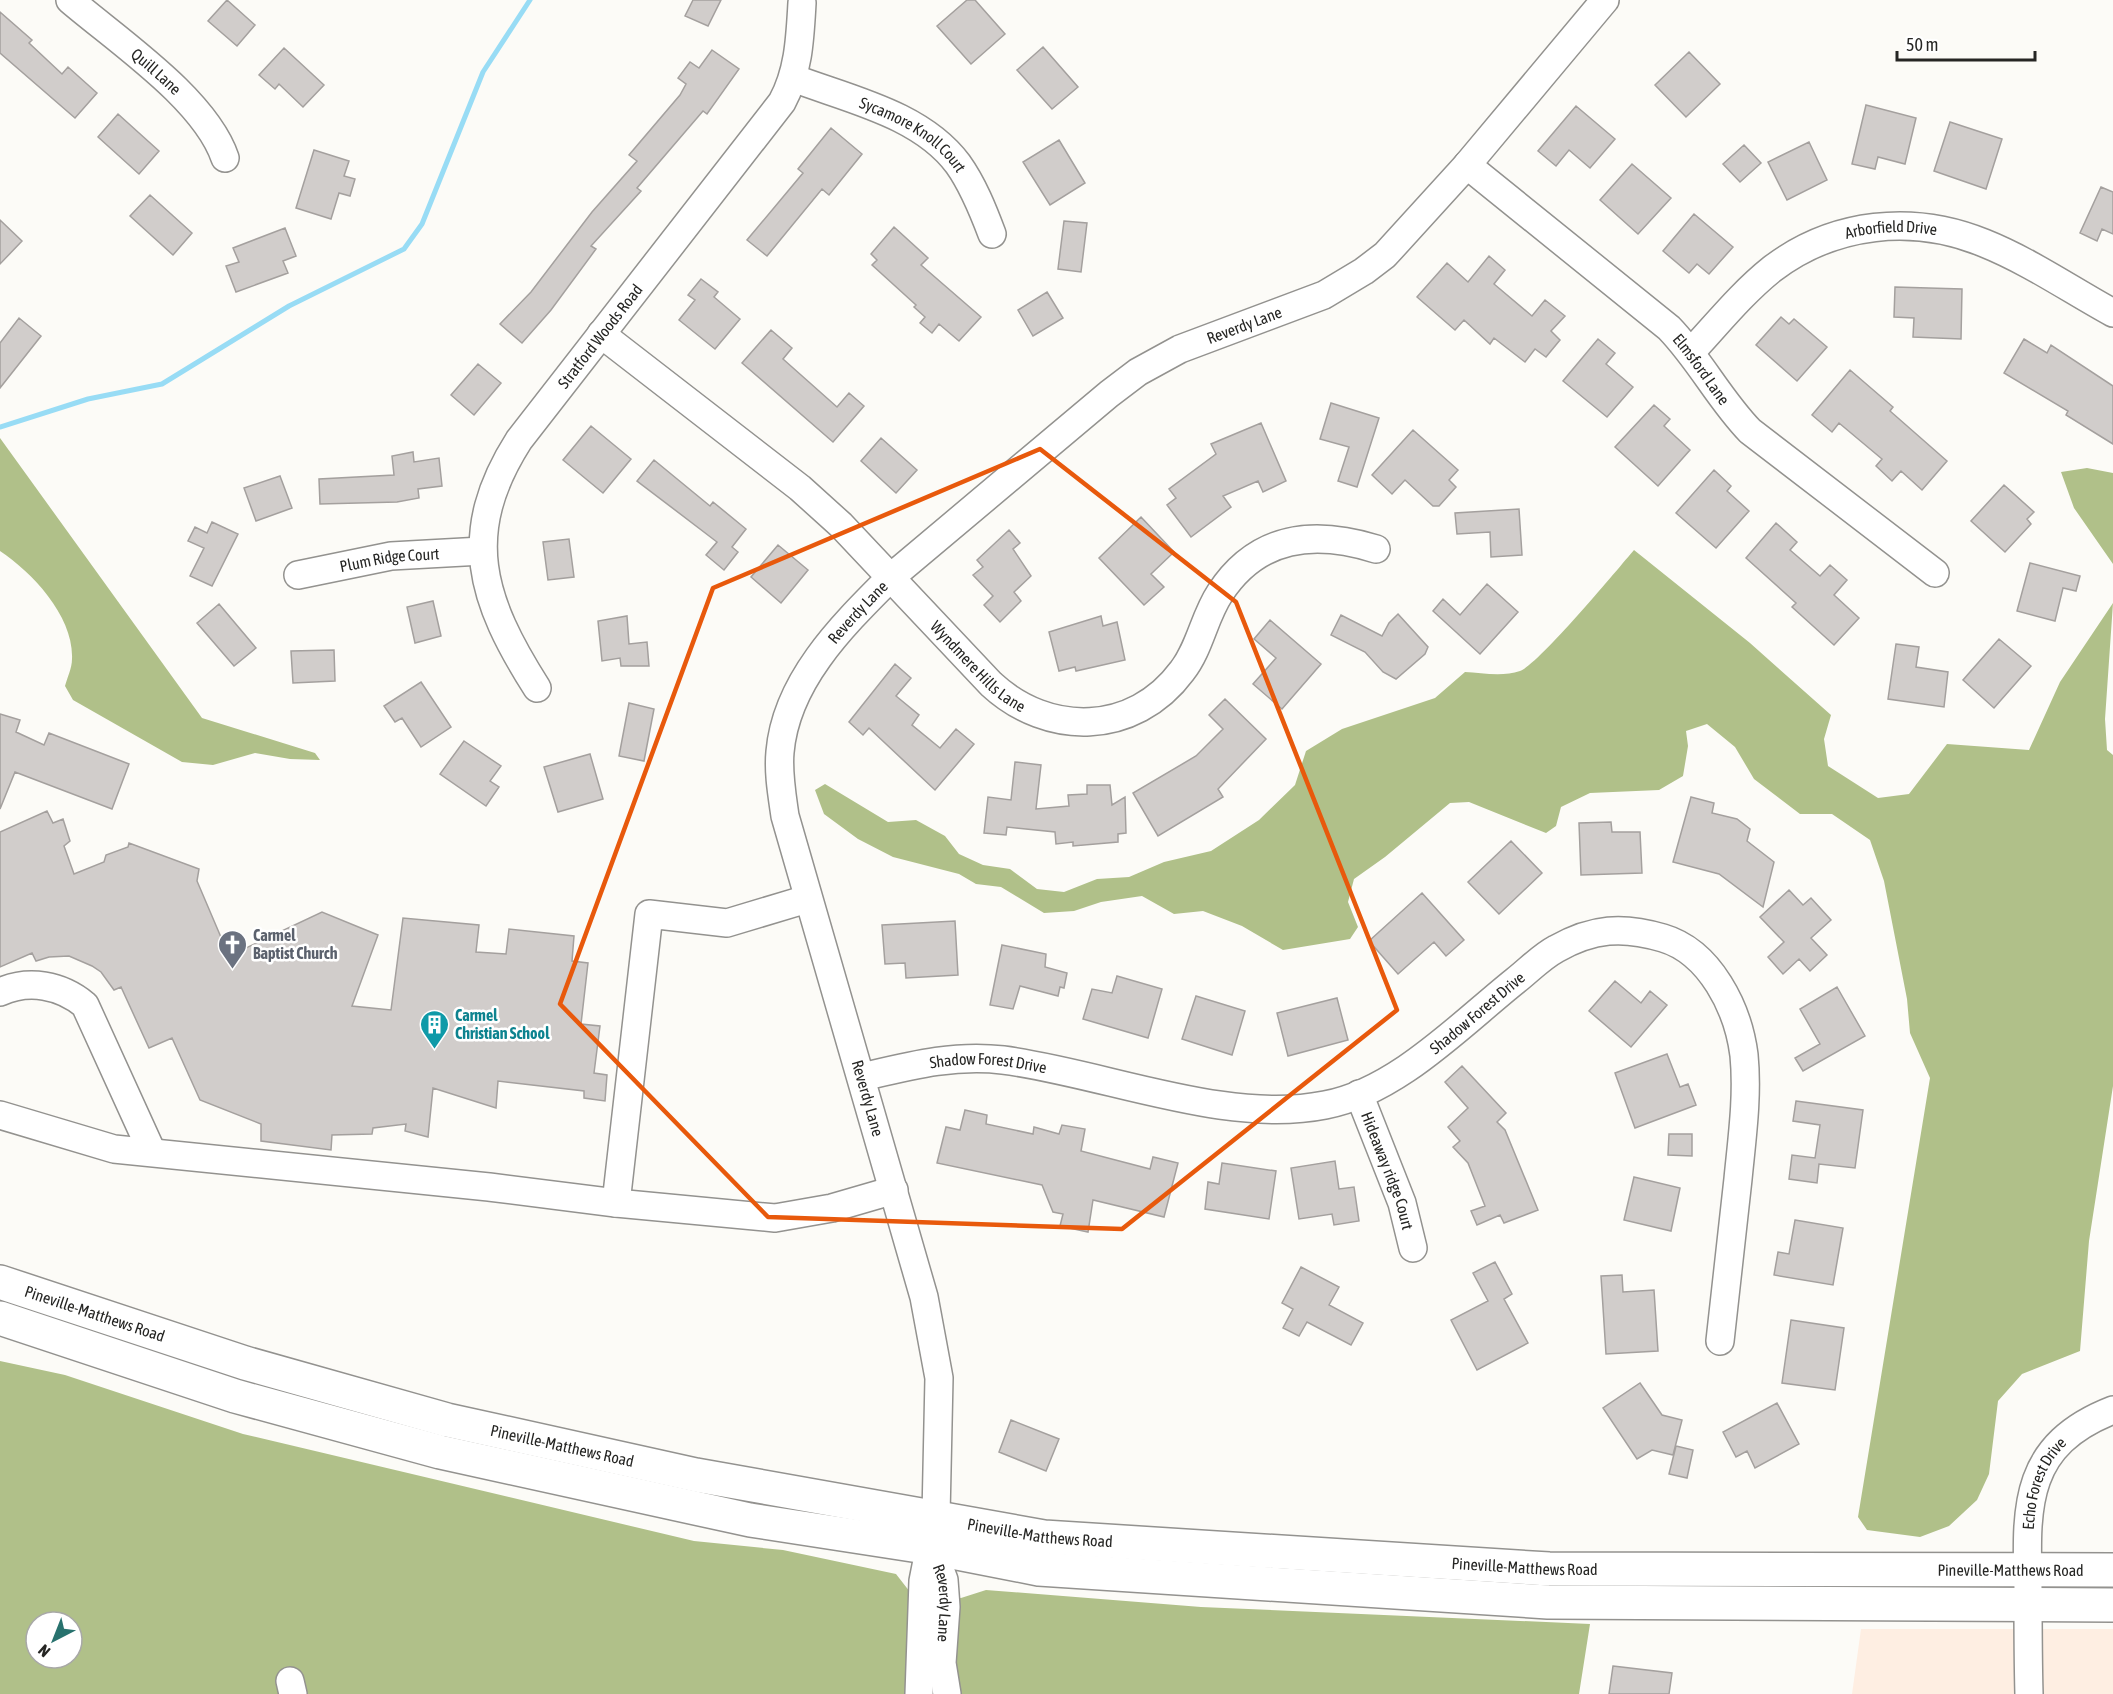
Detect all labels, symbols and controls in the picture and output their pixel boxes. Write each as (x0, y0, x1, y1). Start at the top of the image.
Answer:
scale bar (1897, 24, 2035, 62)
text: 50 m (1906, 34, 1938, 55)
street label: Quill Lane (128, 45, 185, 98)
street label: Sycamore Knoll Court (857, 93, 970, 176)
street label: Arborfield Drive (1843, 217, 1938, 242)
street label: Stratford Woods Road (554, 281, 646, 392)
street label: Reverdy Lane (1204, 303, 1284, 347)
street label: Elmsford Lane (1669, 330, 1733, 408)
street label: Plum Ridge Court (338, 544, 440, 575)
street label: Reverdy Lane (824, 577, 891, 647)
street label: Wyndmere Hills Lane (927, 617, 1029, 715)
place label: Carmel Baptist Church (253, 926, 338, 962)
church icon: Carmel Baptist Church (216, 928, 248, 970)
street label: Shadow Forest Drive (1426, 968, 1528, 1057)
place label: Carmel Christian School (455, 1006, 550, 1042)
building icon: Carmel Christian School (418, 1008, 450, 1050)
street label: Shadow Forest Drive (928, 1049, 1048, 1076)
street label: Reverdy Lane (848, 1058, 887, 1139)
street label: Hideaway ridge Court (1358, 1109, 1417, 1232)
street label: Pineville-Matthews Road (23, 1282, 167, 1345)
street label: Pineville-Matthews Road (489, 1421, 636, 1470)
street label: Echo Forest Drive (2019, 1433, 2069, 1530)
street label: Pineville-Matthews Road (966, 1515, 1113, 1550)
street label: Pineville-Matthews Road (1451, 1554, 1598, 1578)
street label: Reverdy Lane (930, 1561, 955, 1643)
street label: Pineville-Matthews Road (1937, 1561, 2084, 1579)
north arrow (24, 1610, 84, 1670)
text: N (34, 1641, 53, 1661)

